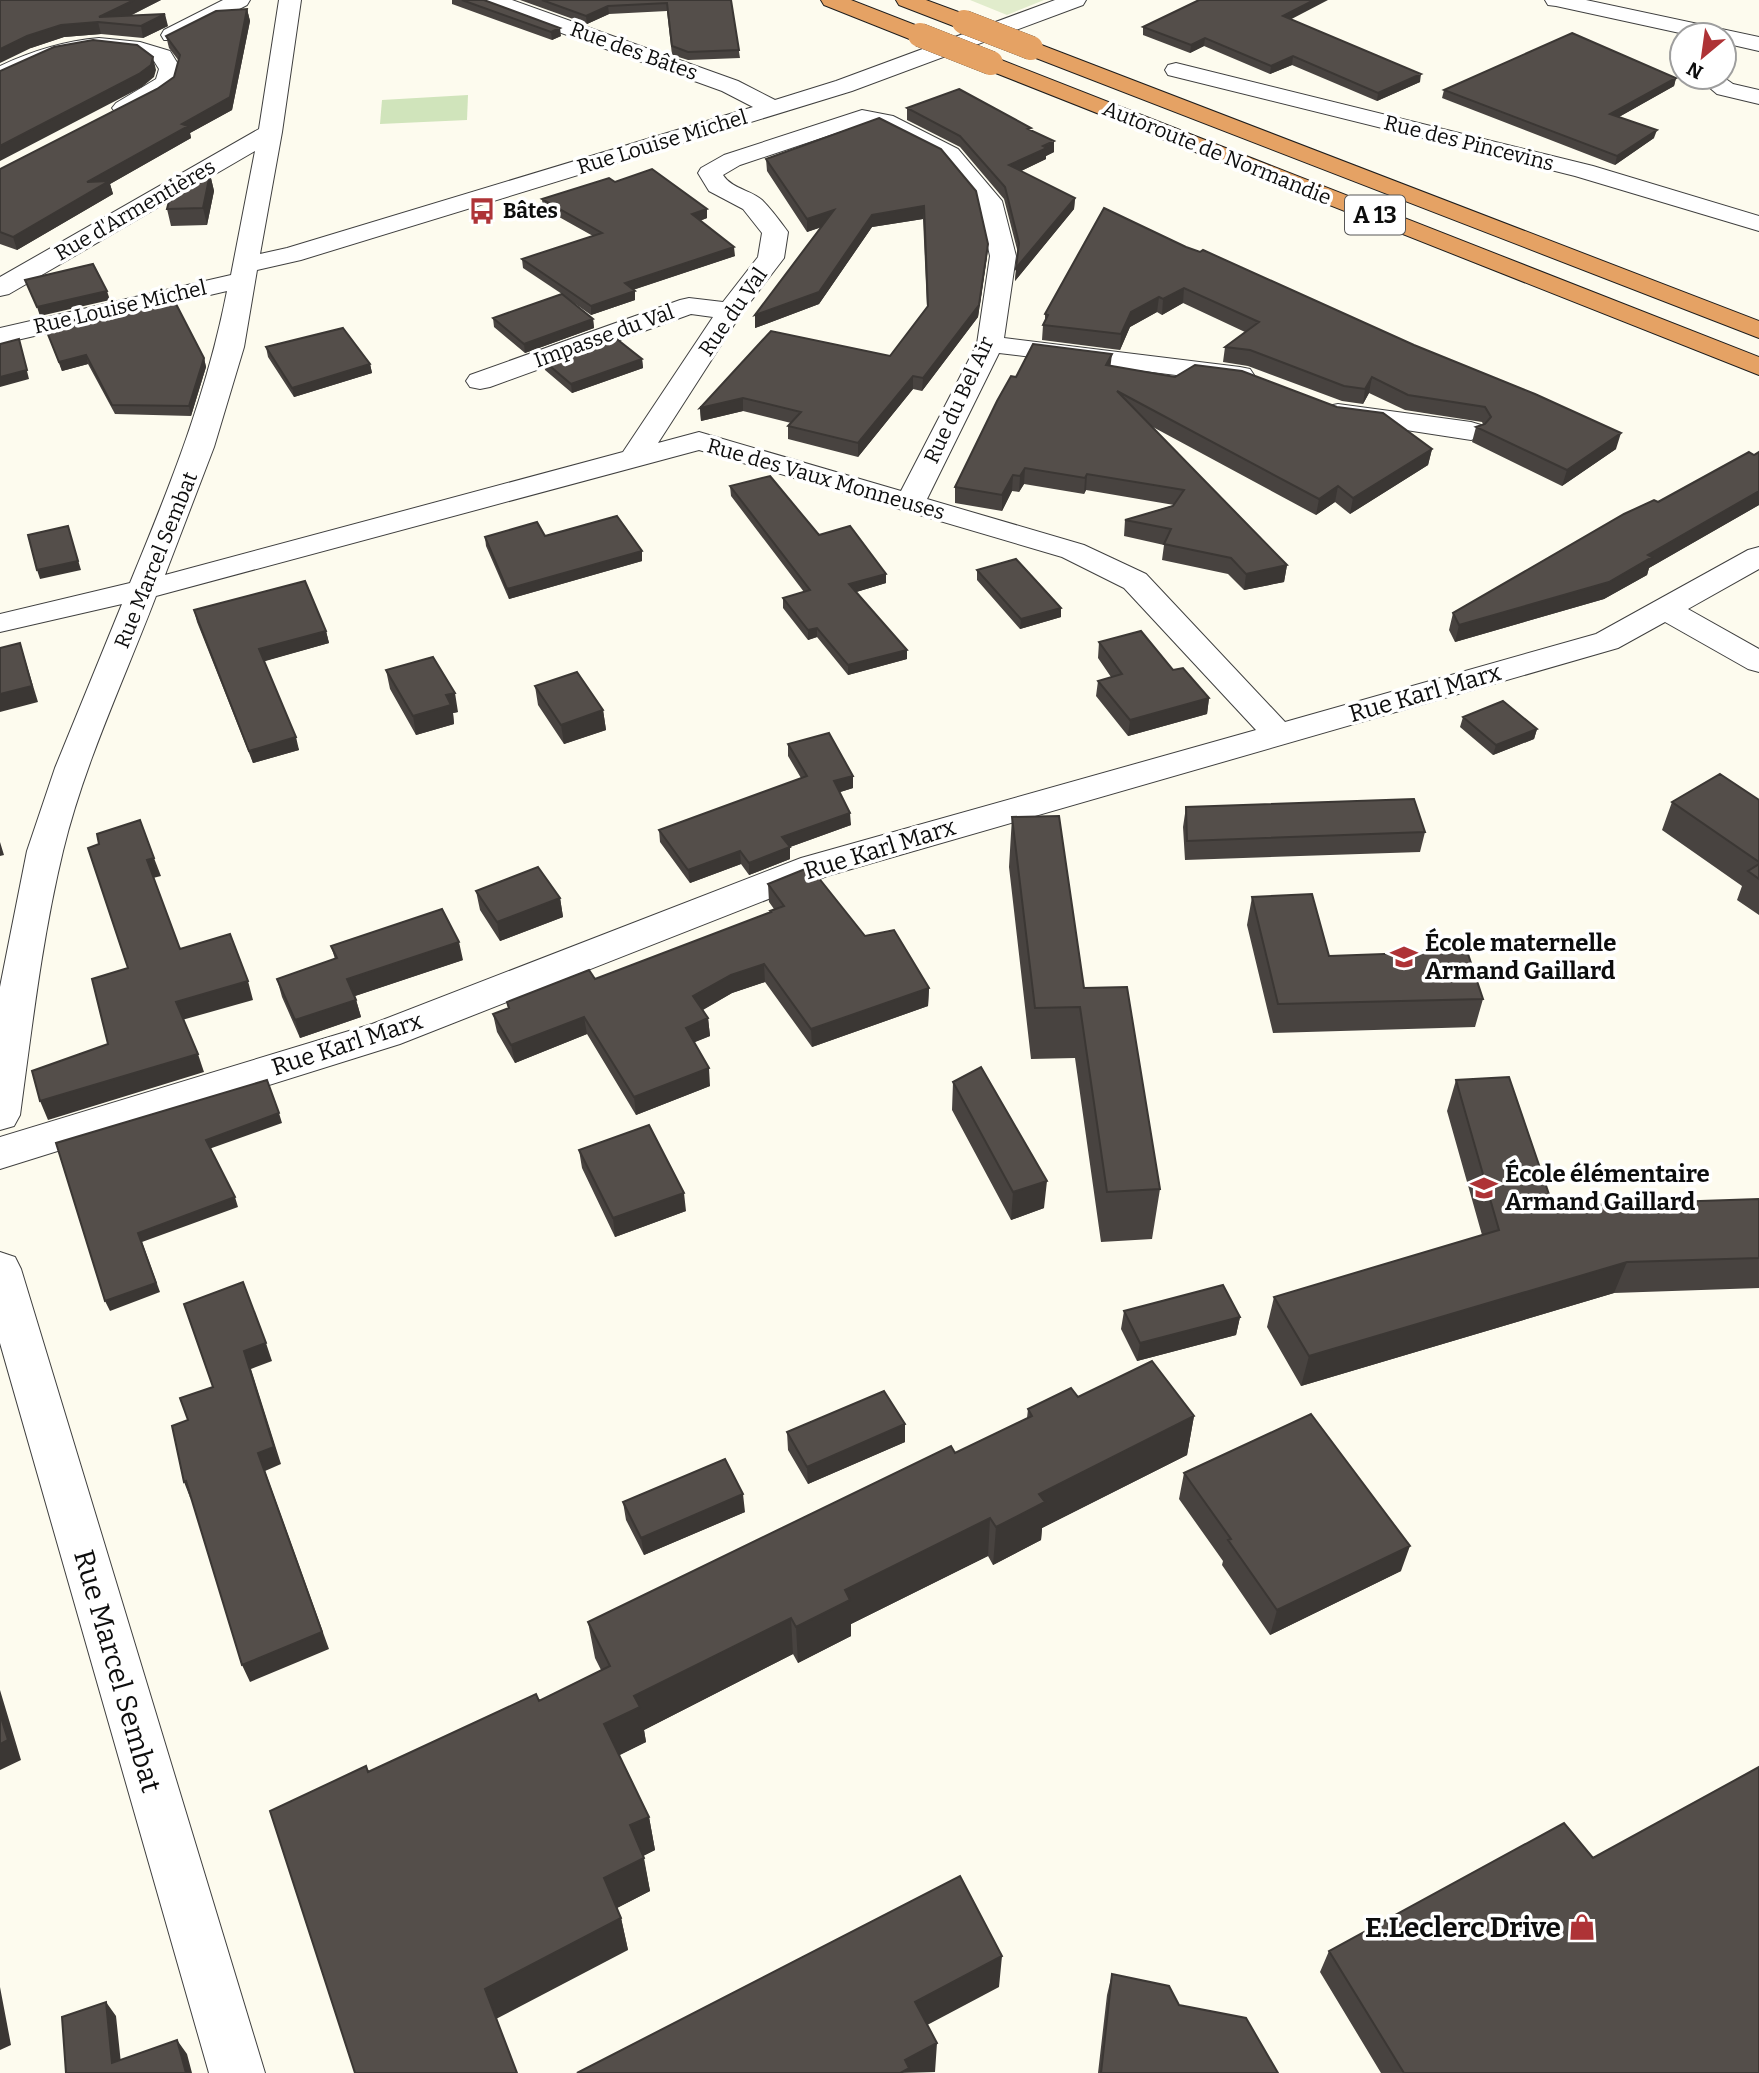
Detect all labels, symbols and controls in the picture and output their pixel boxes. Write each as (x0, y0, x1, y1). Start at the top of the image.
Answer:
street label: Rue des Bâtes (567, 16, 701, 86)
north arrow (1668, 21, 1738, 91)
text: N (1683, 57, 1707, 84)
street label: Autoroute de Normandie (1099, 95, 1335, 211)
street label: Rue Louise Michel (574, 104, 750, 180)
street label: Rue des Pincevins (1381, 109, 1557, 177)
street label: Rue d'Armentières (50, 153, 220, 267)
bus stop icon: Bâtes (467, 196, 497, 226)
road number: A 13 (1345, 196, 1405, 234)
place label: Bâtes (503, 198, 558, 224)
street label: Rue du Val (693, 263, 773, 361)
street label: Rue Louise Michel (31, 274, 209, 340)
street label: Impasse du Val (530, 299, 678, 373)
street label: Rue du Bel Air (918, 332, 1000, 468)
street label: Rue des Vaux Monneuses (704, 433, 948, 525)
street label: Rue Marcel Sembat (109, 468, 203, 652)
street label: Rue Karl Marx (1346, 658, 1504, 728)
street label: Rue Karl Marx (801, 813, 959, 885)
place label: École maternelle Armand Gaillard (1425, 927, 1616, 985)
school or university icon: École maternelle Armand Gaillard (1389, 942, 1419, 972)
street label: Rue Karl Marx (268, 1006, 426, 1082)
place label: École élémentaire Armand Gaillard (1505, 1158, 1710, 1216)
school or university icon: École élémentaire Armand Gaillard (1469, 1173, 1499, 1203)
street label: Rue Marcel Sembat (67, 1546, 168, 1796)
place label: E.Leclerc Drive (1365, 1911, 1561, 1944)
shop icon: E.Leclerc Drive (1567, 1912, 1597, 1942)

